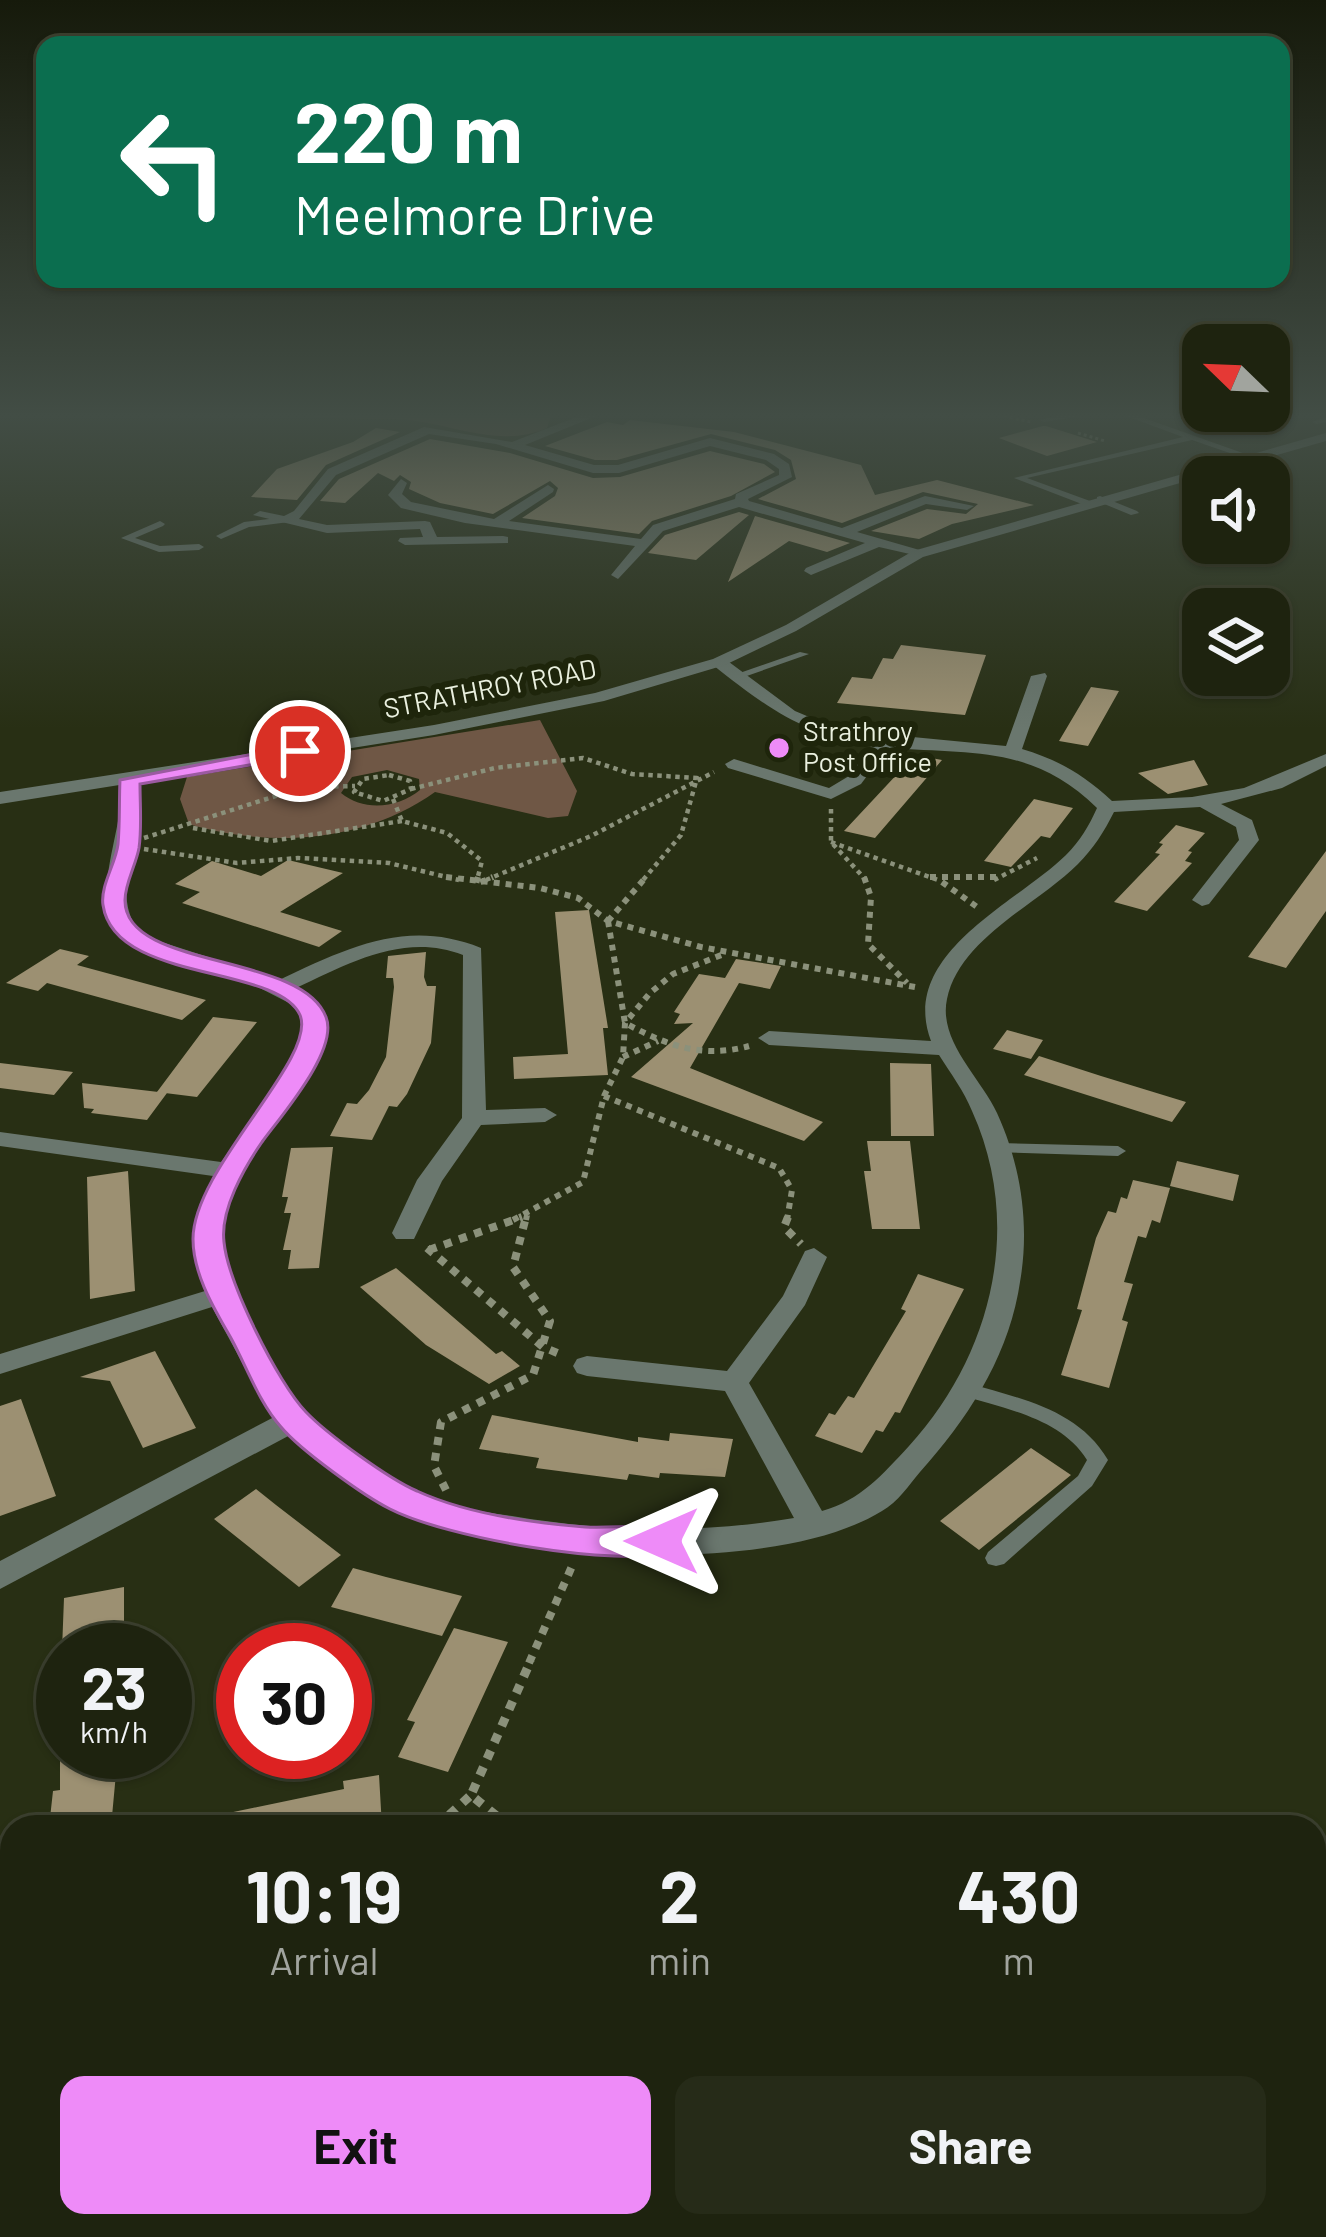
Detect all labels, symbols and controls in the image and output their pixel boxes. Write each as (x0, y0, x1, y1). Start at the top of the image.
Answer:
text: 220 m (294, 79, 523, 180)
icon: left (96, 84, 252, 240)
text: Meelmore Drive (294, 181, 656, 246)
north arrow (1182, 324, 1290, 432)
map controls (1182, 324, 1290, 696)
button: sound (1182, 456, 1290, 564)
button: layers (1182, 588, 1290, 696)
street label: STRATHROY ROAD (381, 651, 599, 723)
pin (249, 700, 351, 802)
place label: Strathroy Post Office (803, 714, 932, 777)
icon: arrive (267, 718, 333, 784)
marker: Strathroy Post Office (766, 735, 792, 761)
position arrow (599, 1478, 725, 1604)
speed limit sign: 30 (216, 1623, 372, 1779)
text: 23 (81, 1650, 147, 1722)
text: km/h (80, 1713, 148, 1749)
text: 10:19 (246, 1851, 402, 1937)
text: 2 (659, 1851, 700, 1937)
text: 430 (957, 1851, 1080, 1937)
text: Arrival (269, 1936, 378, 1983)
text: min (648, 1936, 711, 1983)
text: m (1002, 1936, 1035, 1983)
button: Exit (60, 2076, 651, 2214)
button: Share (675, 2076, 1266, 2214)

